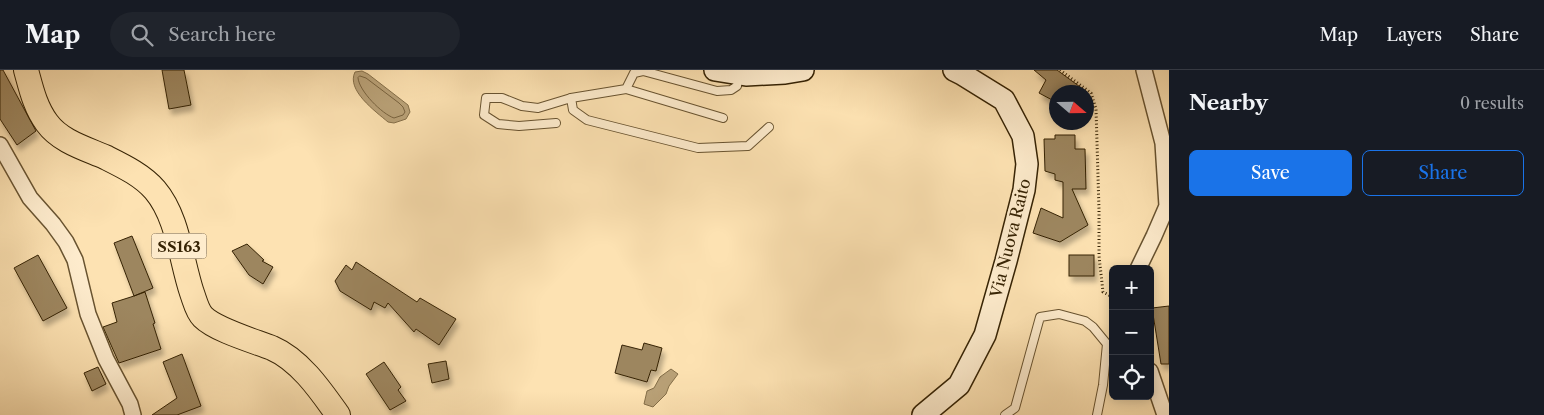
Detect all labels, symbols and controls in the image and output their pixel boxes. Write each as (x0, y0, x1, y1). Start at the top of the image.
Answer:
search box (110, 12, 460, 57)
text: Map (25, 20, 80, 49)
icon: search (128, 21, 156, 49)
text: Search here (168, 23, 276, 46)
text: Map (1320, 24, 1358, 46)
text: Layers (1386, 24, 1442, 46)
text: Share (1470, 24, 1519, 46)
north arrow (1049, 85, 1094, 130)
text: Nearby (1189, 90, 1268, 115)
text: 0 results (1460, 93, 1524, 113)
button: Save (1189, 150, 1352, 196)
button: Share (1362, 150, 1524, 196)
street label: Via Nuova Raito (985, 176, 1035, 301)
road number: SS163 (152, 234, 206, 258)
map controls (1109, 265, 1154, 400)
button: + (1109, 265, 1154, 310)
button: − (1109, 310, 1154, 355)
button: locate (1109, 355, 1154, 400)

